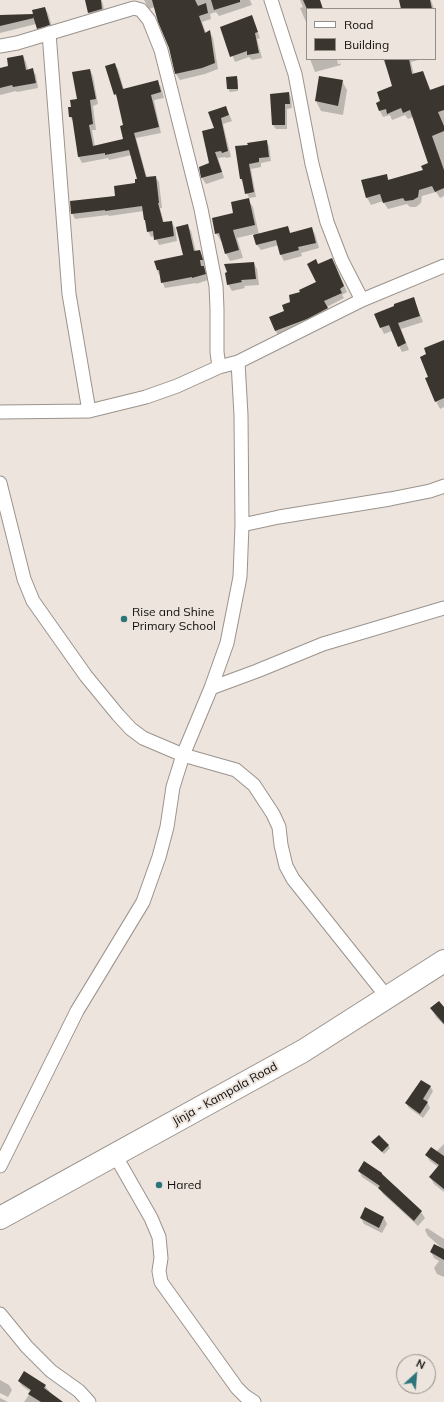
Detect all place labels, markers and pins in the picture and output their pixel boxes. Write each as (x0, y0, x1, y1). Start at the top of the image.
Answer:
place label: Rise and Shine Primary School (132, 605, 216, 633)
marker: Rise and Shine Primary School (119, 614, 129, 624)
place label: Hared (167, 1178, 201, 1192)
marker: Hared (154, 1180, 164, 1190)

